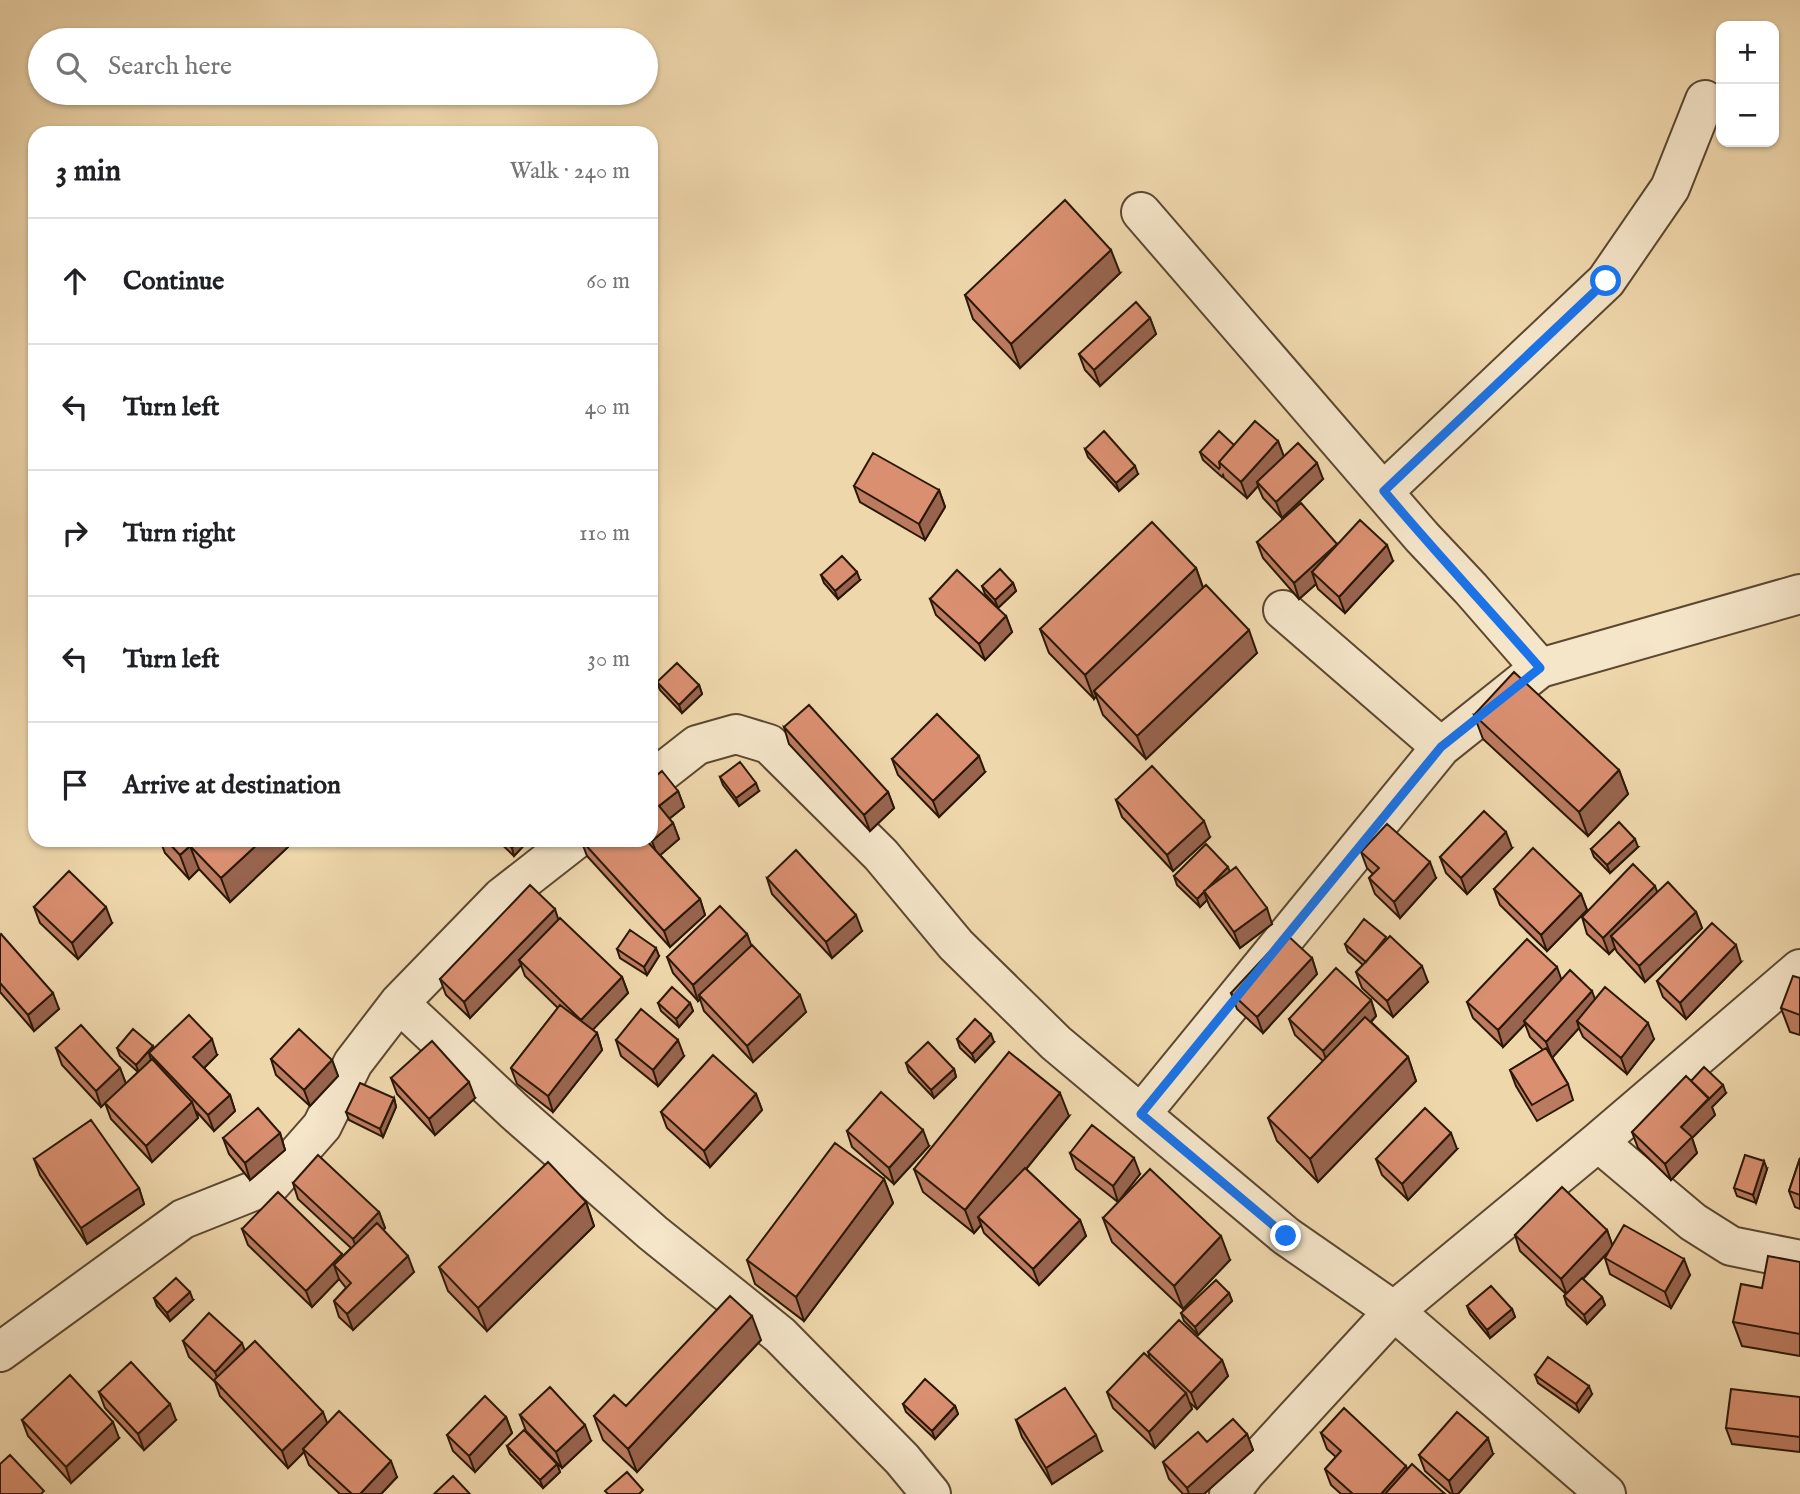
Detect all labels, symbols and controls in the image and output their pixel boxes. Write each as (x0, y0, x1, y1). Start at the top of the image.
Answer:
map controls (1716, 21, 1779, 147)
button: + (1716, 21, 1779, 84)
search box (28, 28, 658, 105)
icon: search (52, 48, 90, 86)
text: Search here (108, 50, 232, 83)
button: − (1716, 84, 1779, 147)
text: 3 min (56, 153, 121, 191)
text: Walk · 240 m (510, 157, 630, 186)
icon: ahead (56, 262, 94, 300)
text: Continue (123, 265, 224, 298)
route start (1590, 265, 1621, 296)
text: 60 m (586, 267, 630, 296)
icon: left (56, 388, 94, 426)
text: Turn left (123, 391, 220, 424)
text: 40 m (585, 393, 630, 422)
icon: right (56, 514, 94, 552)
text: Turn right (123, 517, 236, 550)
text: 110 m (579, 519, 630, 548)
icon: left (56, 640, 94, 678)
text: Turn left (123, 643, 220, 676)
text: 30 m (587, 645, 630, 674)
icon: arrive (56, 766, 94, 804)
text: Arrive at destination (123, 769, 341, 802)
route end (1270, 1220, 1301, 1251)

